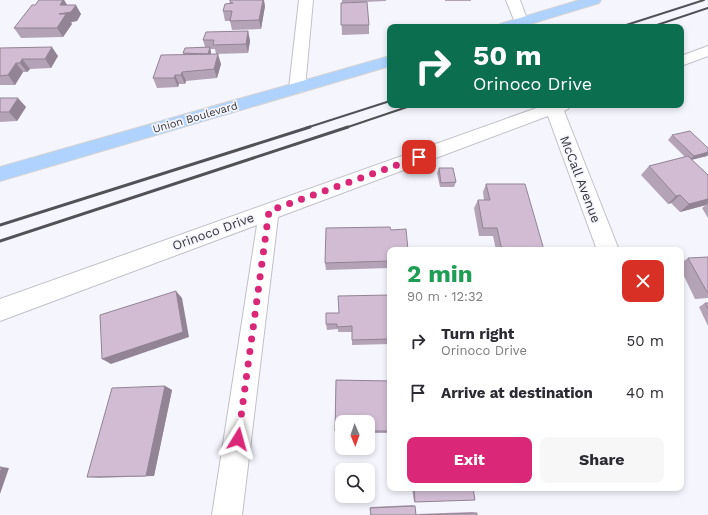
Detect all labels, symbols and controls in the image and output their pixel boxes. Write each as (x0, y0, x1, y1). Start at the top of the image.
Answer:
text: 50 m (473, 39, 542, 72)
icon: right (407, 40, 459, 92)
text: Orinoco Drive (473, 73, 592, 94)
street label: Union Boulevard (151, 99, 239, 136)
street label: McCall Avenue (557, 134, 604, 225)
pin (402, 140, 436, 174)
icon: arrive (408, 146, 430, 168)
street label: Orinoco Drive (170, 210, 256, 253)
text: 2 min (407, 260, 473, 288)
button: close (622, 260, 664, 302)
text: 90 m · 12:32 (407, 289, 483, 304)
text: Turn right (441, 325, 514, 343)
icon: right (407, 330, 429, 352)
text: 50 m (627, 332, 664, 350)
text: Orinoco Drive (441, 343, 527, 358)
icon: arrive (407, 382, 429, 404)
text: Arrive at destination (441, 384, 593, 402)
text: 40 m (626, 384, 664, 402)
north arrow (335, 415, 375, 455)
map controls (335, 415, 375, 503)
position arrow (217, 418, 259, 460)
button: Exit (407, 437, 532, 483)
button: Share (540, 437, 664, 483)
button: search (335, 463, 375, 503)

